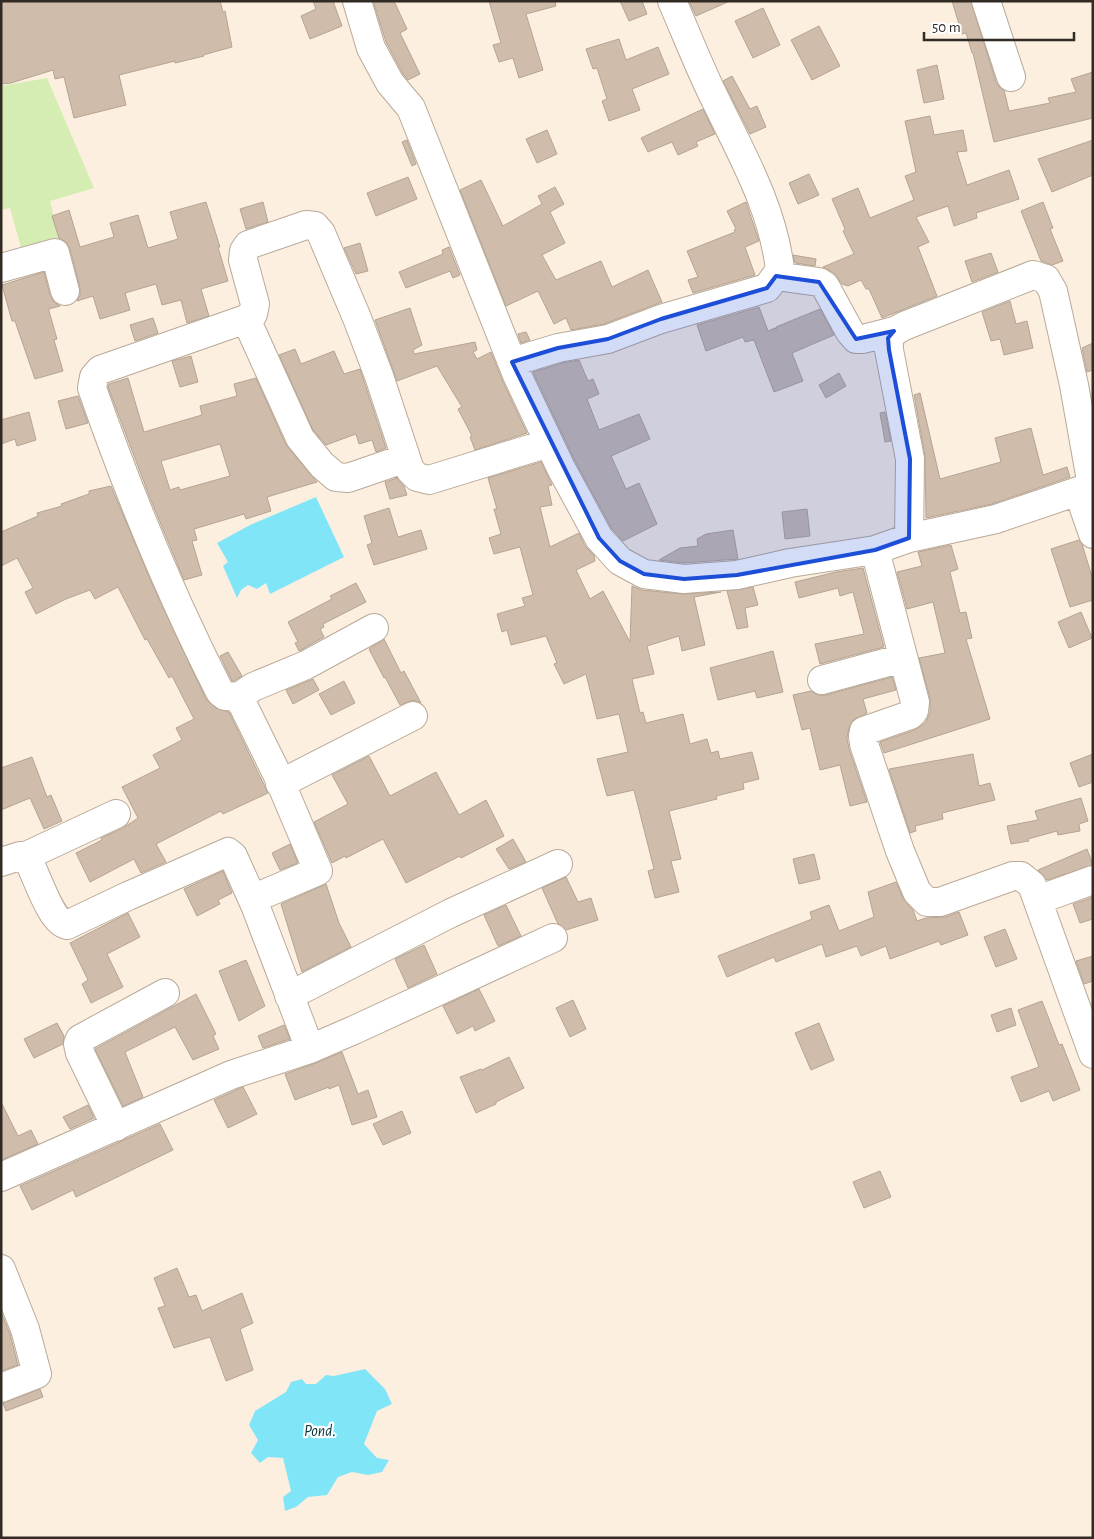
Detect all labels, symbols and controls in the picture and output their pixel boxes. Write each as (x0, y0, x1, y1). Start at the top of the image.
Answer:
scale bar (924, 10, 1074, 42)
text: 50 m (932, 20, 961, 35)
water label: Pond. (304, 1423, 336, 1439)

